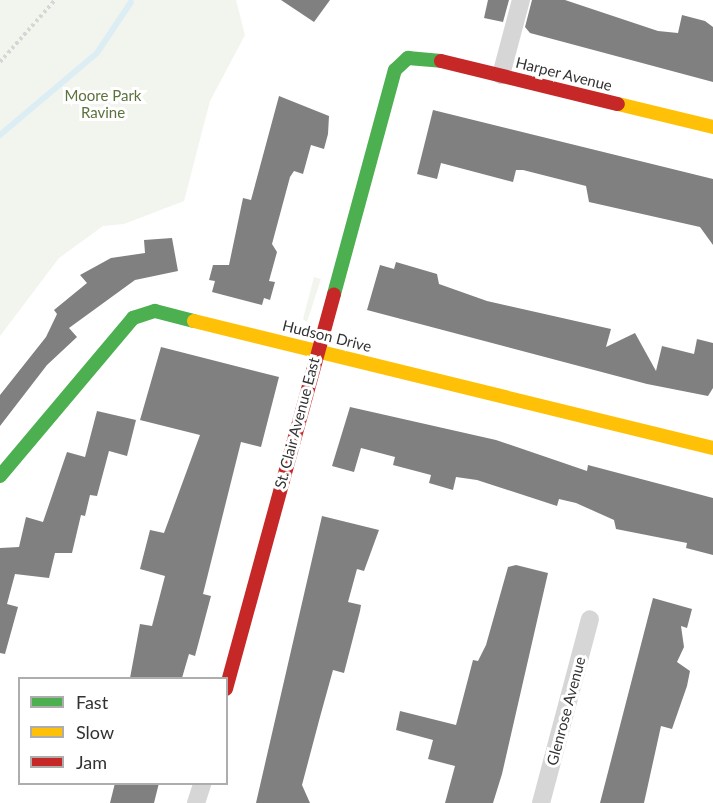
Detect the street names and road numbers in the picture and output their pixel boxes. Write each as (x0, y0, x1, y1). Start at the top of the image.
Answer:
street label: Harper Avenue (514, 53, 614, 95)
street label: Hudson Drive (281, 316, 373, 356)
street label: St. Clair Avenue East (271, 355, 323, 491)
street label: Glenrose Avenue (543, 654, 589, 768)

